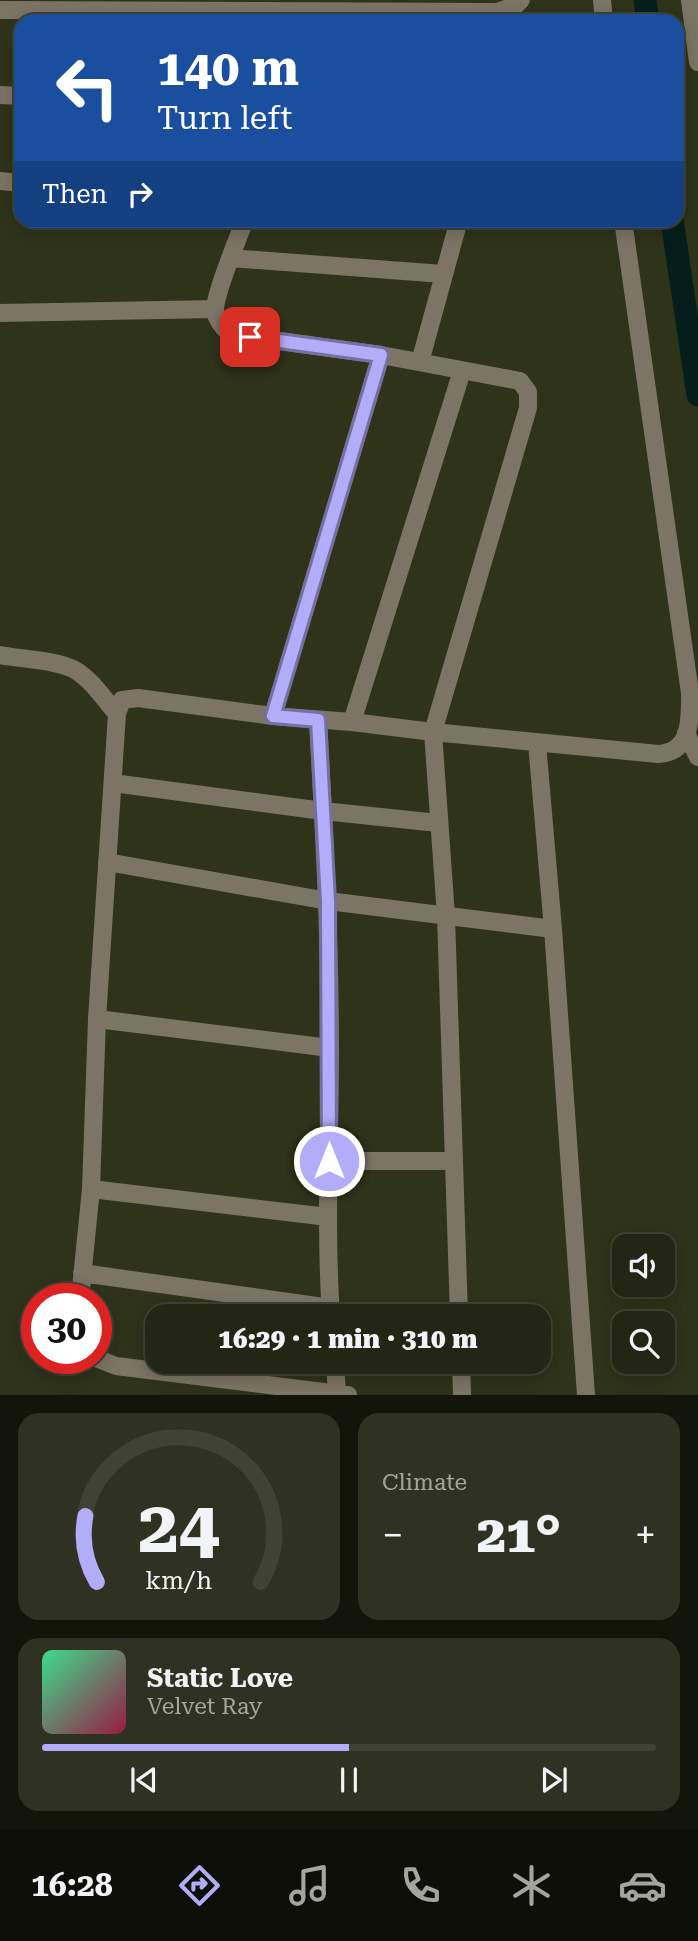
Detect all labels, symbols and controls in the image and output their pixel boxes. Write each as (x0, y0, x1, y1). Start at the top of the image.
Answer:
text: 140 m (157, 40, 299, 97)
icon: left (42, 42, 133, 133)
text: Turn left (157, 99, 292, 137)
icon: right (121, 175, 159, 213)
text: Then (42, 179, 107, 209)
pin (220, 307, 280, 367)
icon: arrive (231, 318, 269, 356)
position arrow (292, 1124, 366, 1198)
map controls (612, 1234, 675, 1374)
button: sound (612, 1234, 675, 1297)
speed limit sign: 30 (21, 1283, 112, 1374)
button: search (612, 1311, 675, 1374)
text: 16:29 · 1 min · 310 m (218, 1324, 478, 1354)
text: Climate (382, 1469, 467, 1496)
text: 24 (138, 1486, 220, 1571)
text: 21° (477, 1504, 561, 1565)
text: − (382, 1513, 403, 1557)
text: + (635, 1513, 656, 1557)
text: km/h (146, 1566, 212, 1595)
text: Static Love (147, 1663, 293, 1693)
text: Velvet Ray (147, 1693, 262, 1720)
icon: previous (125, 1761, 163, 1799)
icon: pause (330, 1761, 368, 1799)
icon: next (535, 1761, 573, 1799)
icon: directions (175, 1861, 224, 1910)
icon: music (285, 1861, 334, 1910)
icon: phone (396, 1861, 445, 1910)
icon: climate (507, 1861, 556, 1910)
icon: car (618, 1861, 667, 1910)
text: 16:28 (31, 1866, 113, 1904)

